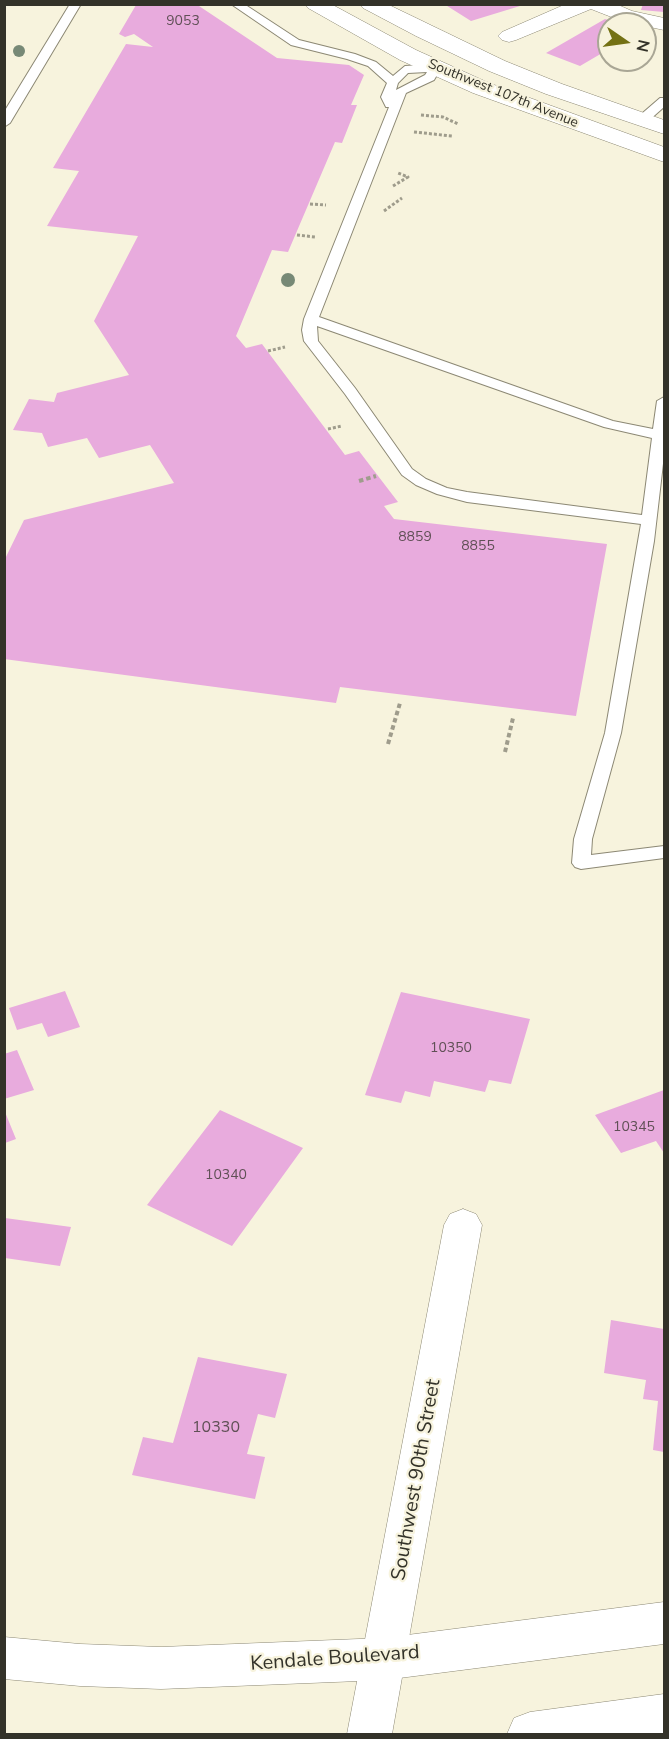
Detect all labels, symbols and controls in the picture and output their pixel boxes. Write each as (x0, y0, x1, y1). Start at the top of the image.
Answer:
north arrow (597, 12, 657, 72)
house number: 9053 (166, 14, 200, 30)
text: N (631, 37, 655, 54)
street label: Southwest 107th Avenue (425, 56, 581, 132)
house number: 8859 (398, 530, 432, 546)
house number: 8855 (461, 539, 495, 555)
house number: 10350 (430, 1041, 472, 1057)
house number: 10345 (613, 1120, 655, 1136)
house number: 10340 (205, 1168, 247, 1184)
street label: Southwest 90th Street (387, 1377, 447, 1583)
house number: 10330 (192, 1418, 240, 1438)
street label: Kendale Boulevard (250, 1641, 420, 1677)

